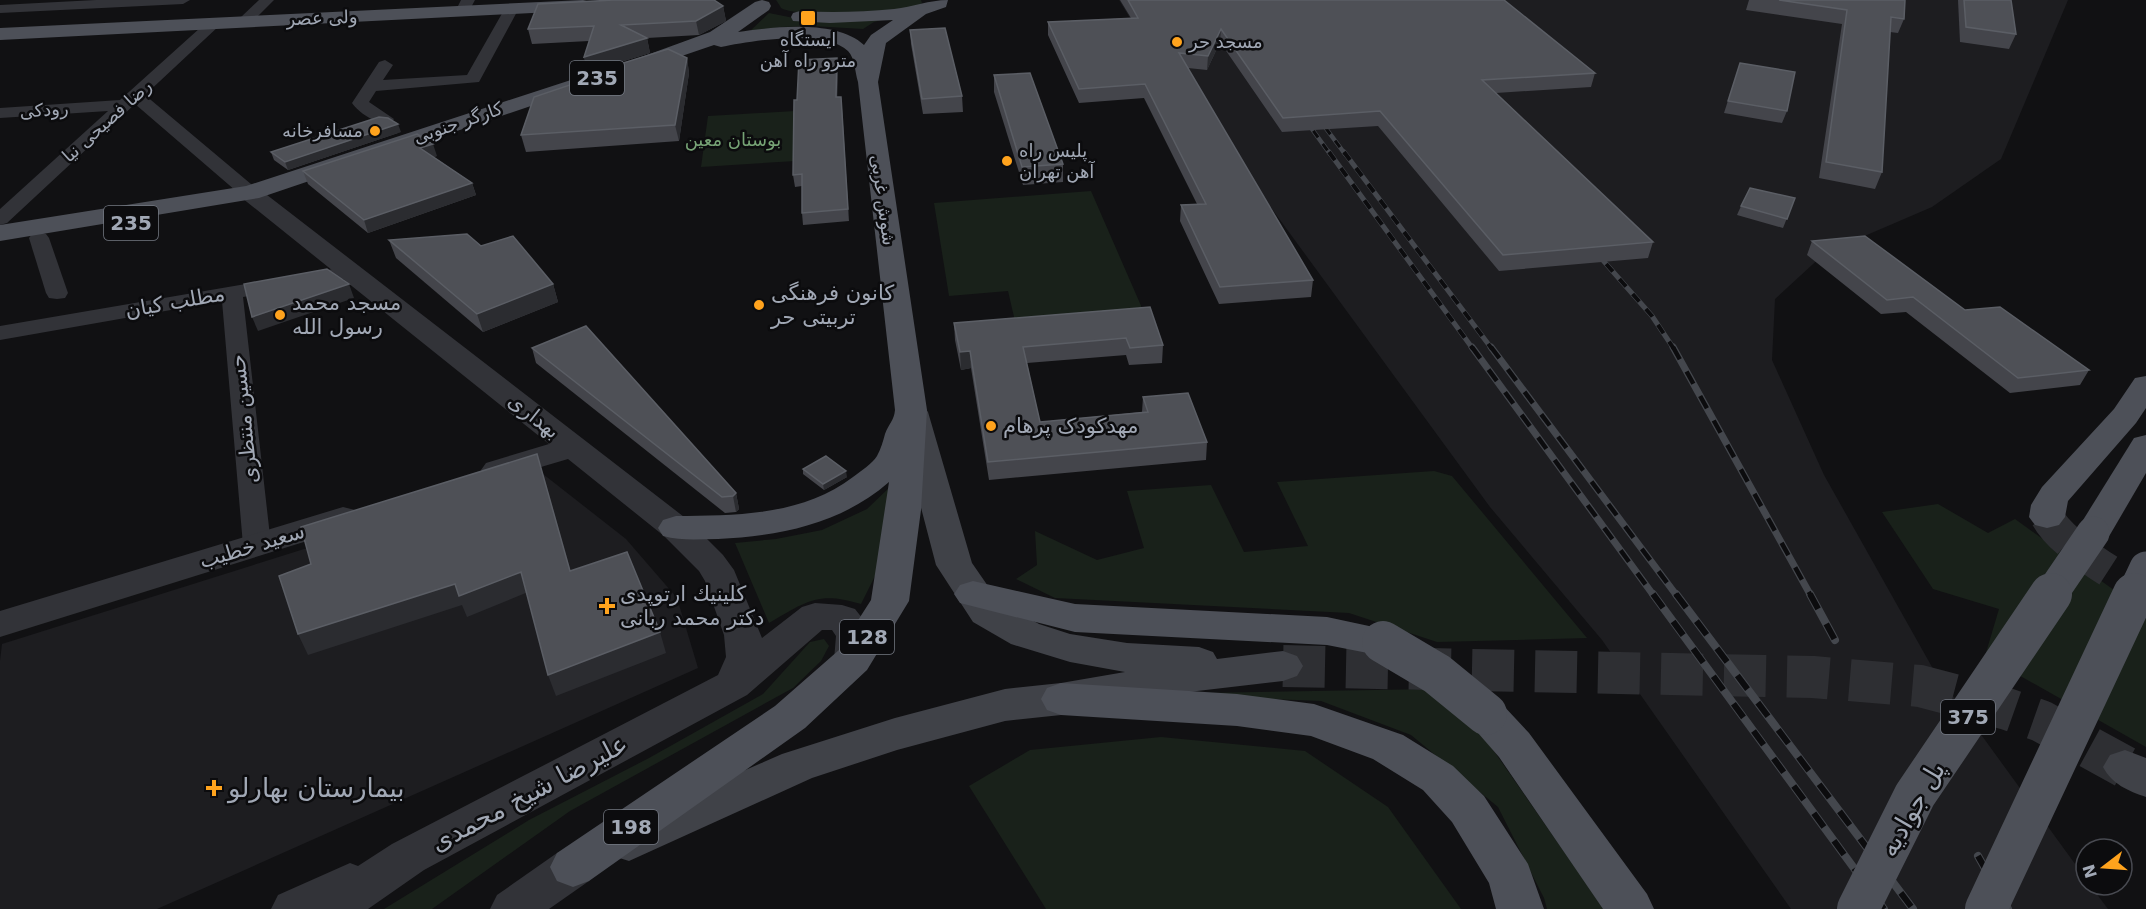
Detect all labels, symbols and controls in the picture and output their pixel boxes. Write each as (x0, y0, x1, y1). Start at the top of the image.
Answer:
street label: ولی عصر (285, 6, 358, 30)
marker: ایستگاه مترو راه آهن (799, 9, 817, 27)
place label: ایستگاه مترو راه آهن (760, 29, 856, 72)
place label: مسجد حر (1188, 31, 1263, 53)
marker: مسجد حر (1170, 35, 1184, 49)
road number: 235 (570, 61, 624, 95)
street label: رضا فصیحی نیا (58, 75, 156, 166)
street label: رودکی (19, 97, 69, 123)
street label: کارگر جنوبی (411, 97, 506, 149)
place label: مسافرخانه (282, 120, 363, 142)
marker: مسافرخانه (368, 124, 382, 138)
park label: بوستان معین (685, 129, 781, 151)
place label: پلیس راه آهن تهران (1019, 140, 1095, 183)
street label: شوش غربی (866, 153, 900, 247)
marker: پلیس راه آهن تهران (1000, 154, 1014, 168)
road number: 235 (104, 206, 158, 240)
street label: مطلب کیان (123, 281, 227, 323)
place label: کانون فرهنگی تربیتی حر (770, 281, 894, 329)
place label: مسجد محمد رسول الله (292, 291, 401, 339)
marker: کانون فرهنگی تربیتی حر (752, 298, 766, 312)
marker: مسجد محمد رسول الله (273, 308, 287, 322)
street label: حسین منتظری (225, 353, 263, 485)
street label: بهداری (503, 388, 565, 444)
place label: مهدکودک پرهام (1003, 414, 1139, 438)
marker: مهدکودک پرهام (984, 419, 998, 433)
street label: سعید خطیب (196, 519, 308, 573)
place label: كلينيك ارتوپدى دكتر محمد ربانى (620, 582, 764, 630)
marker: كلينيك ارتوپدى دكتر محمد ربانى (598, 597, 616, 615)
road number: 128 (840, 620, 894, 654)
road number: 375 (1941, 700, 1995, 734)
street label: علیرضا شیخ محمدی (425, 728, 633, 859)
street label: پل جوادیه (1873, 756, 1952, 862)
place label: بیمارستان بهارلو (226, 773, 405, 804)
marker: بیمارستان بهارلو (205, 779, 223, 797)
road number: 198 (604, 810, 658, 844)
north arrow (2074, 837, 2134, 897)
text: N (2079, 862, 2101, 880)

